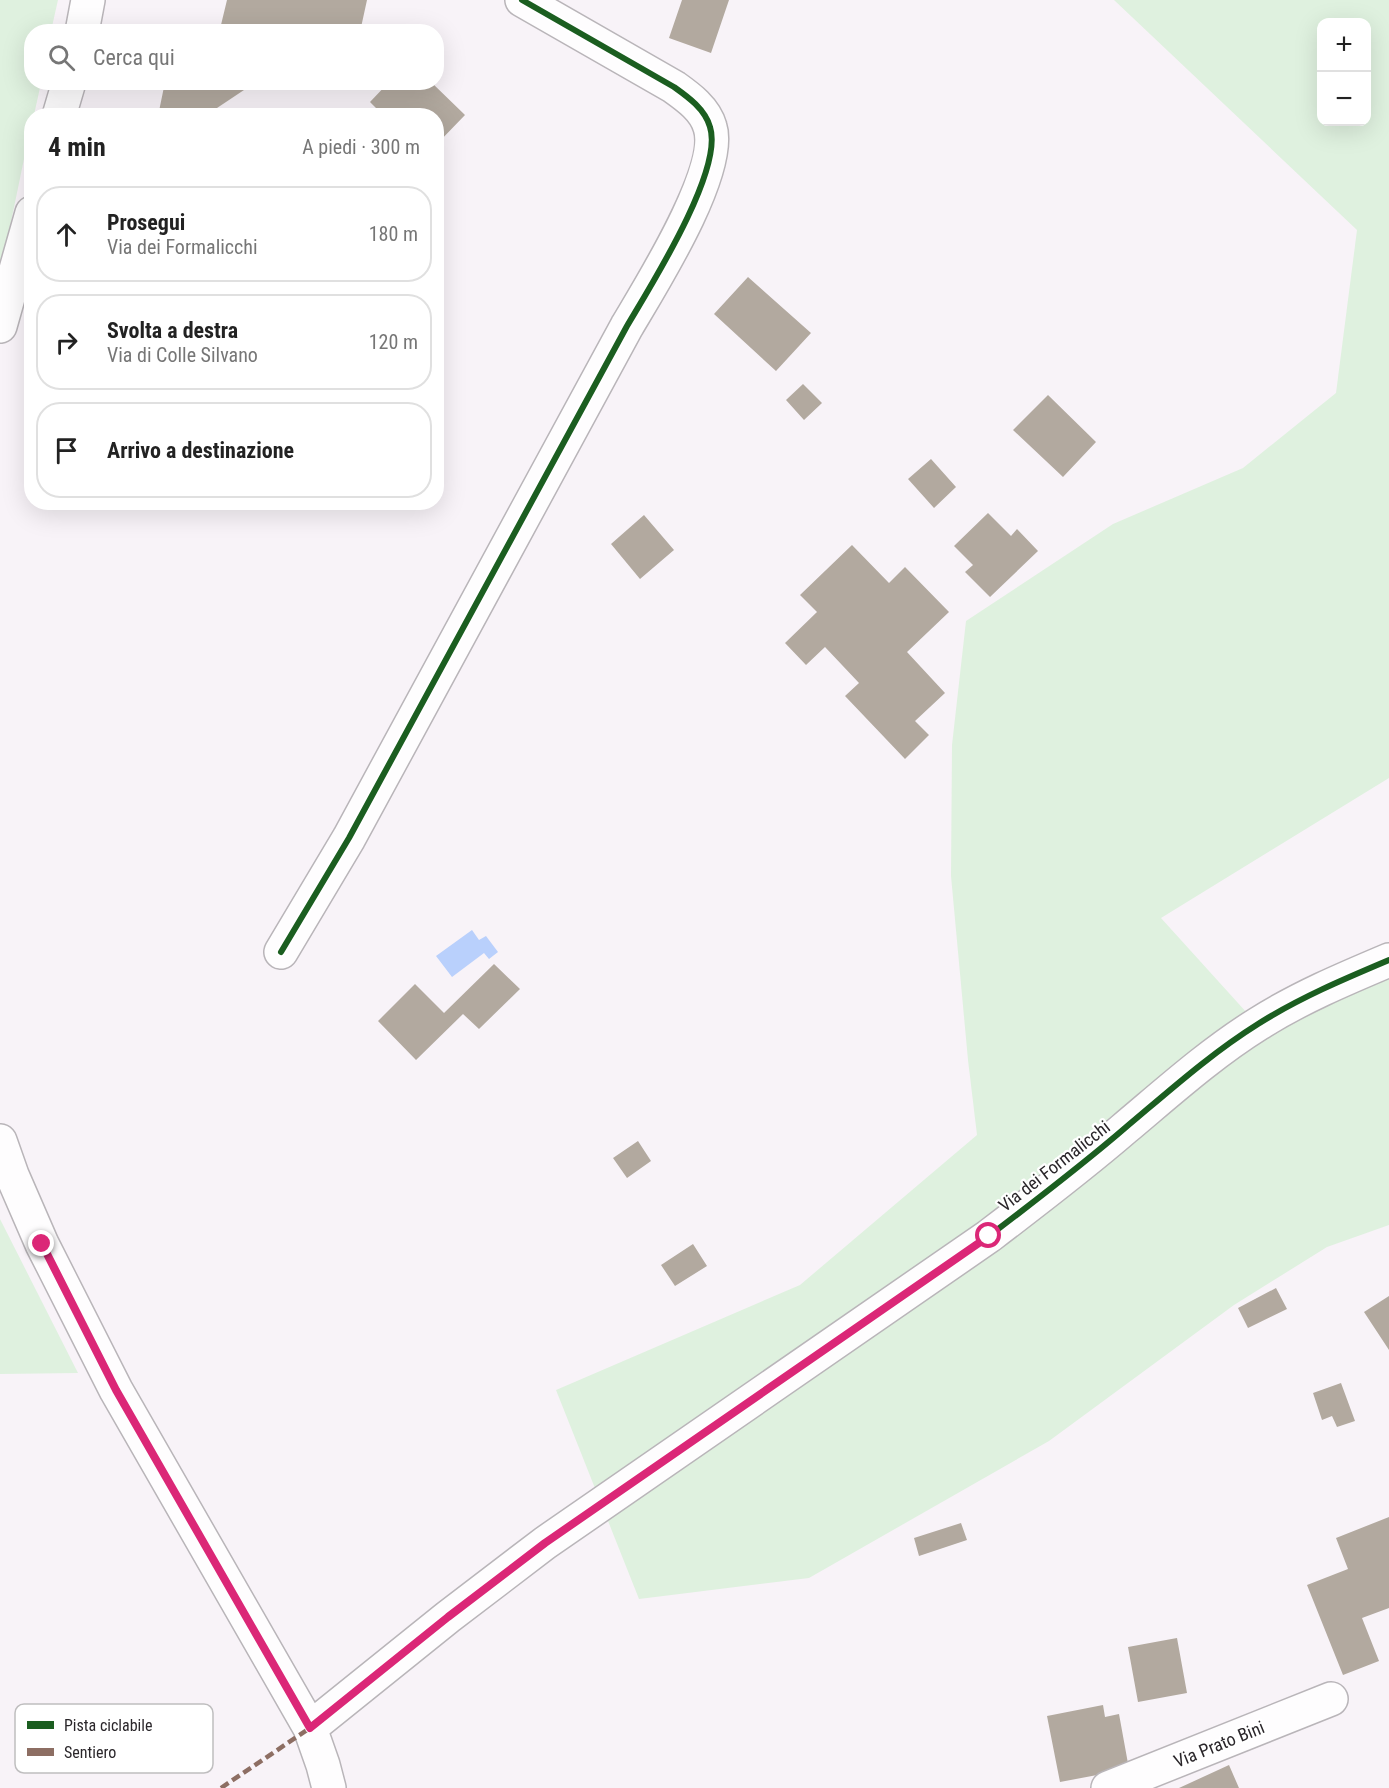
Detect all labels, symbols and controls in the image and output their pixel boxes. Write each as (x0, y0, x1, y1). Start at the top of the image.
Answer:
map controls (1317, 18, 1371, 126)
button: + (1317, 18, 1371, 72)
search box (24, 24, 444, 90)
icon: search (45, 41, 78, 74)
text: Cerca qui (93, 45, 175, 70)
button: − (1317, 72, 1371, 126)
text: 4 min (48, 132, 106, 162)
text: A piedi · 300 m (302, 135, 420, 159)
text: Prosegui (107, 210, 185, 235)
icon: ahead (50, 218, 83, 251)
text: 180 m (369, 222, 418, 246)
text: Via dei Formalicchi (107, 235, 258, 259)
text: Svolta a destra (107, 318, 238, 343)
icon: right (50, 326, 83, 359)
text: 120 m (369, 330, 418, 354)
text: Via di Colle Silvano (107, 343, 258, 367)
icon: arrive (50, 434, 83, 467)
text: Arrivo a destinazione (107, 438, 294, 463)
street label: Via dei Formalicchi (994, 1116, 1114, 1216)
route start (975, 1222, 1001, 1248)
route end (28, 1230, 54, 1256)
legend (15, 1704, 213, 1773)
text: Pista ciclabile (64, 1716, 152, 1735)
street label: Via Prato Bini (1171, 1716, 1267, 1772)
text: Sentiero (64, 1743, 116, 1762)

